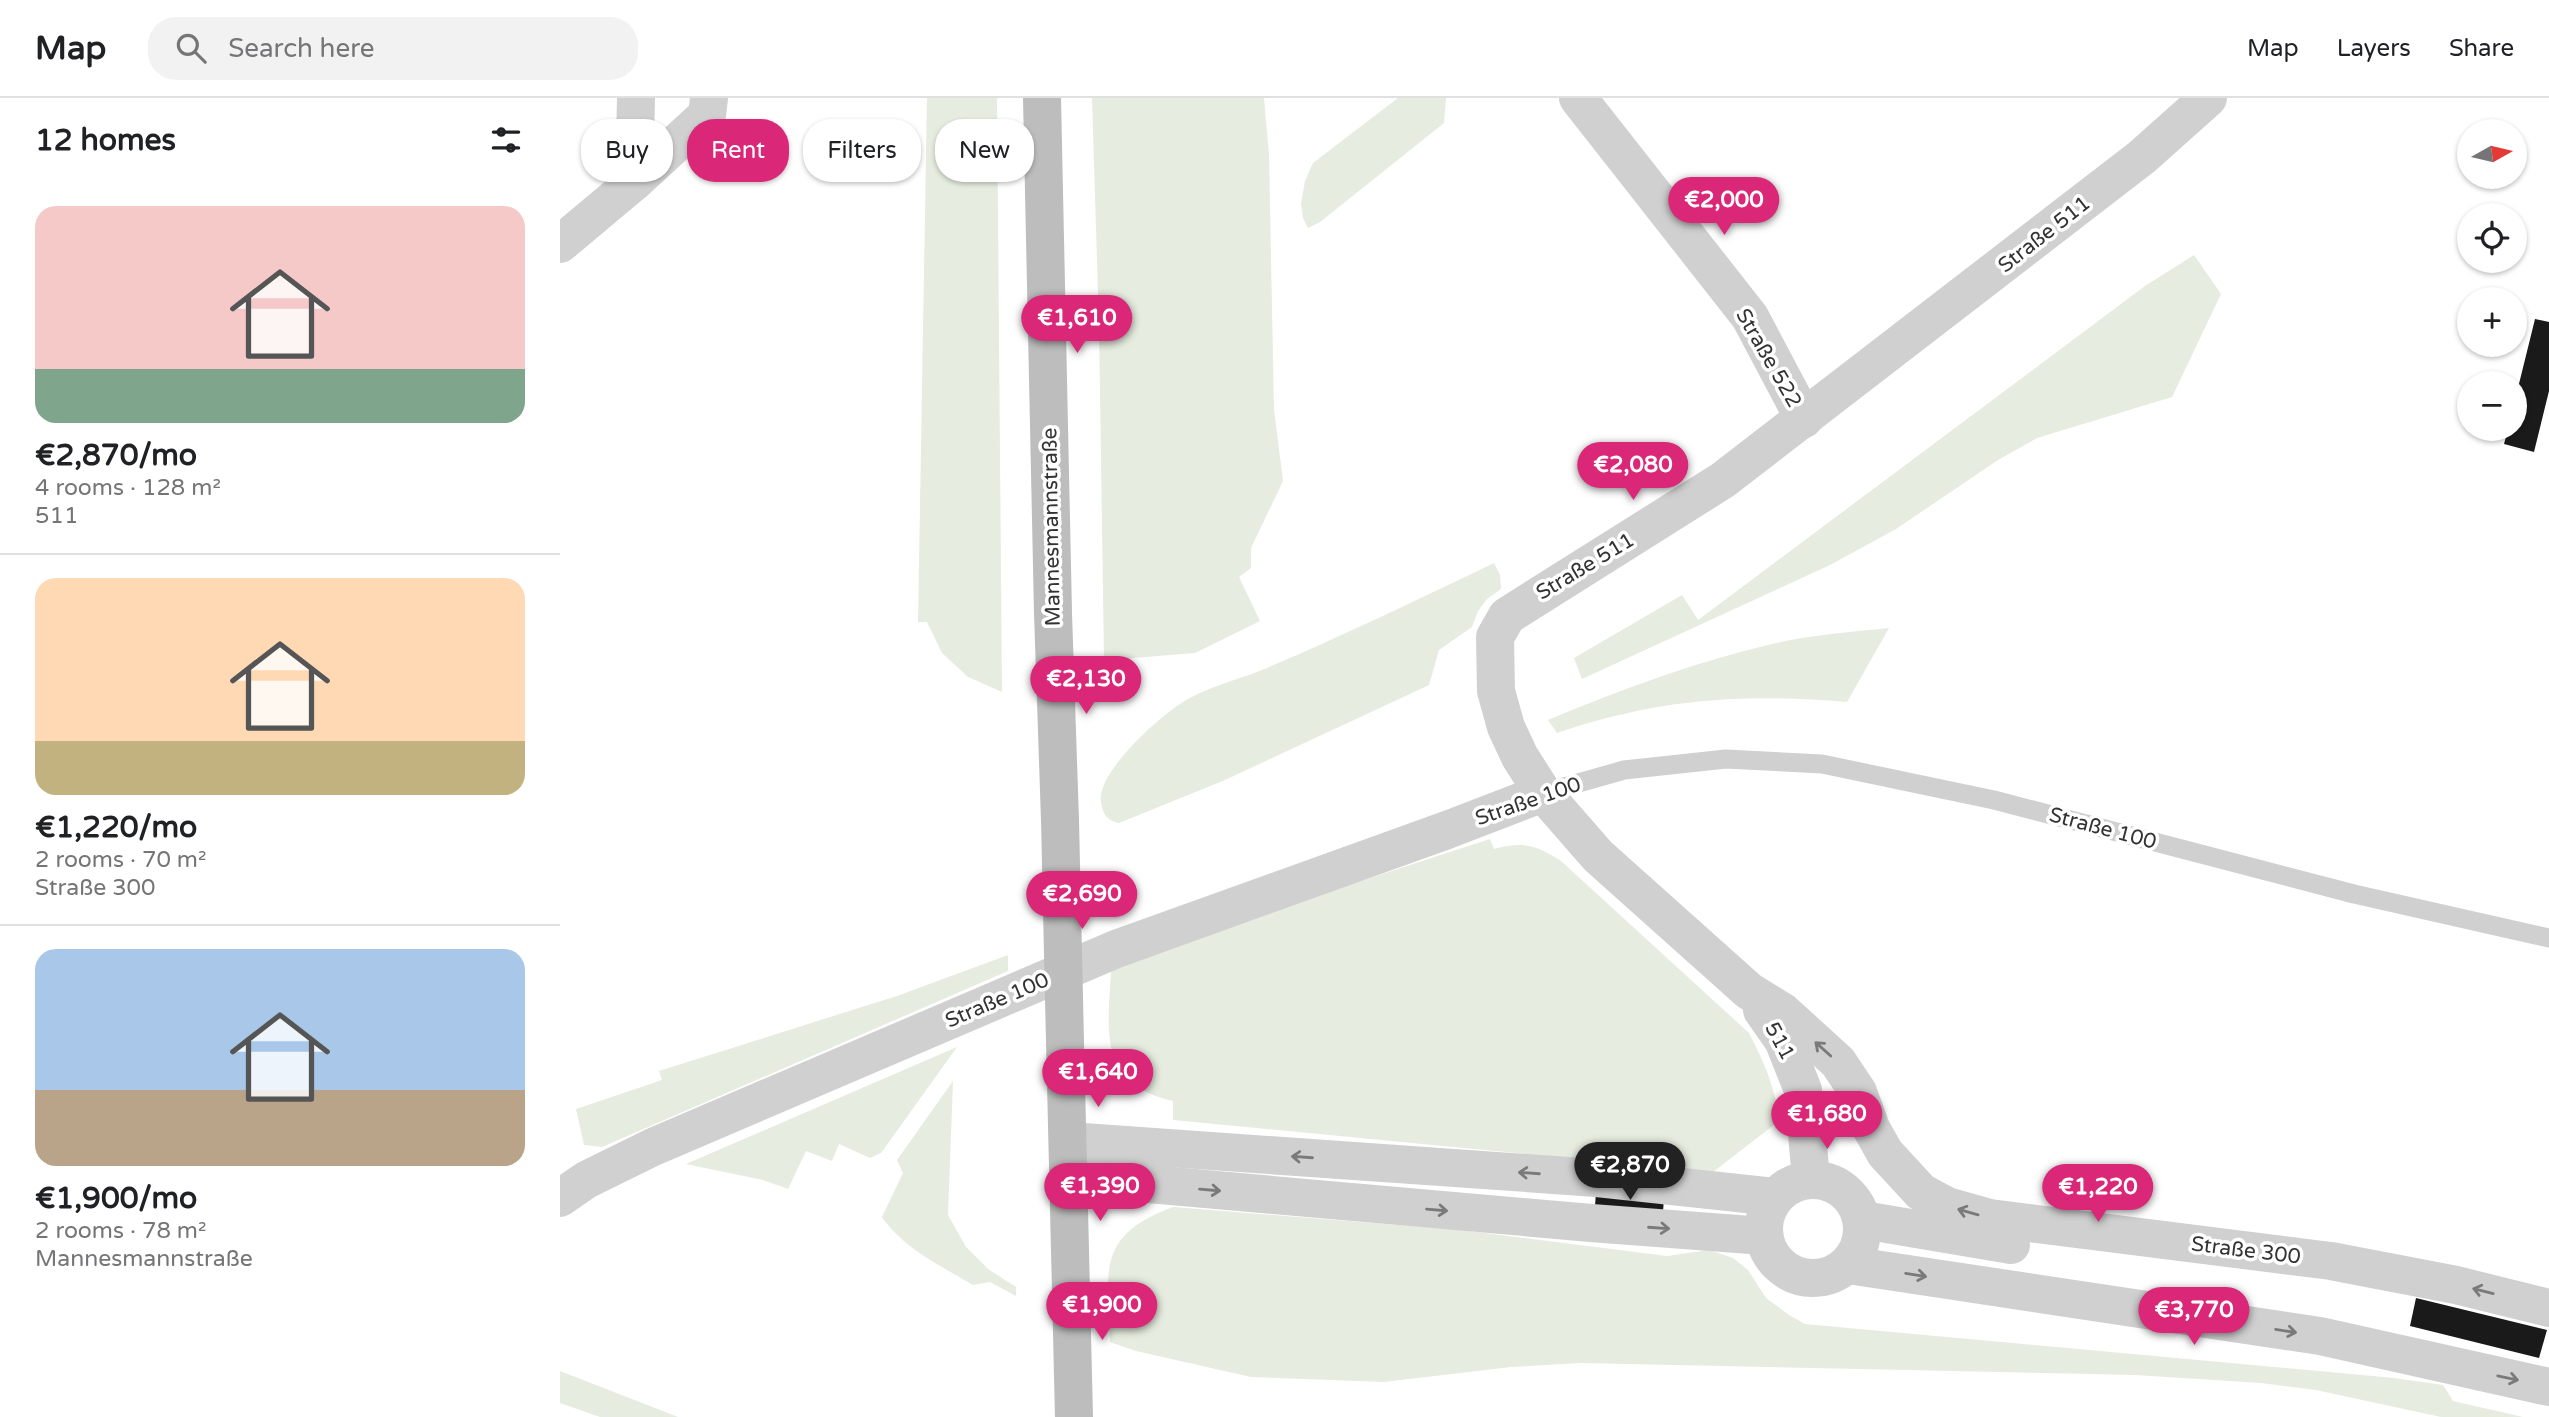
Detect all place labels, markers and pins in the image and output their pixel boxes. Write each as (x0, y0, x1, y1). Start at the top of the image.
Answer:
pin: €2,000 (1667, 178, 1781, 237)
pin: €1,610 (1020, 296, 1134, 355)
pin: €2,080 (1576, 442, 1690, 502)
pin: €2,130 (1029, 656, 1143, 716)
pin: €2,690 (1025, 872, 1139, 931)
pin: €1,640 (1041, 1049, 1155, 1109)
pin: €1,680 (1770, 1091, 1884, 1151)
pin: €2,870 (1573, 1142, 1687, 1202)
pin: €1,390 (1043, 1164, 1157, 1223)
pin: €1,220 (2041, 1164, 2155, 1224)
pin: €1,900 (1045, 1282, 1159, 1342)
pin: €3,770 (2137, 1288, 2251, 1347)

